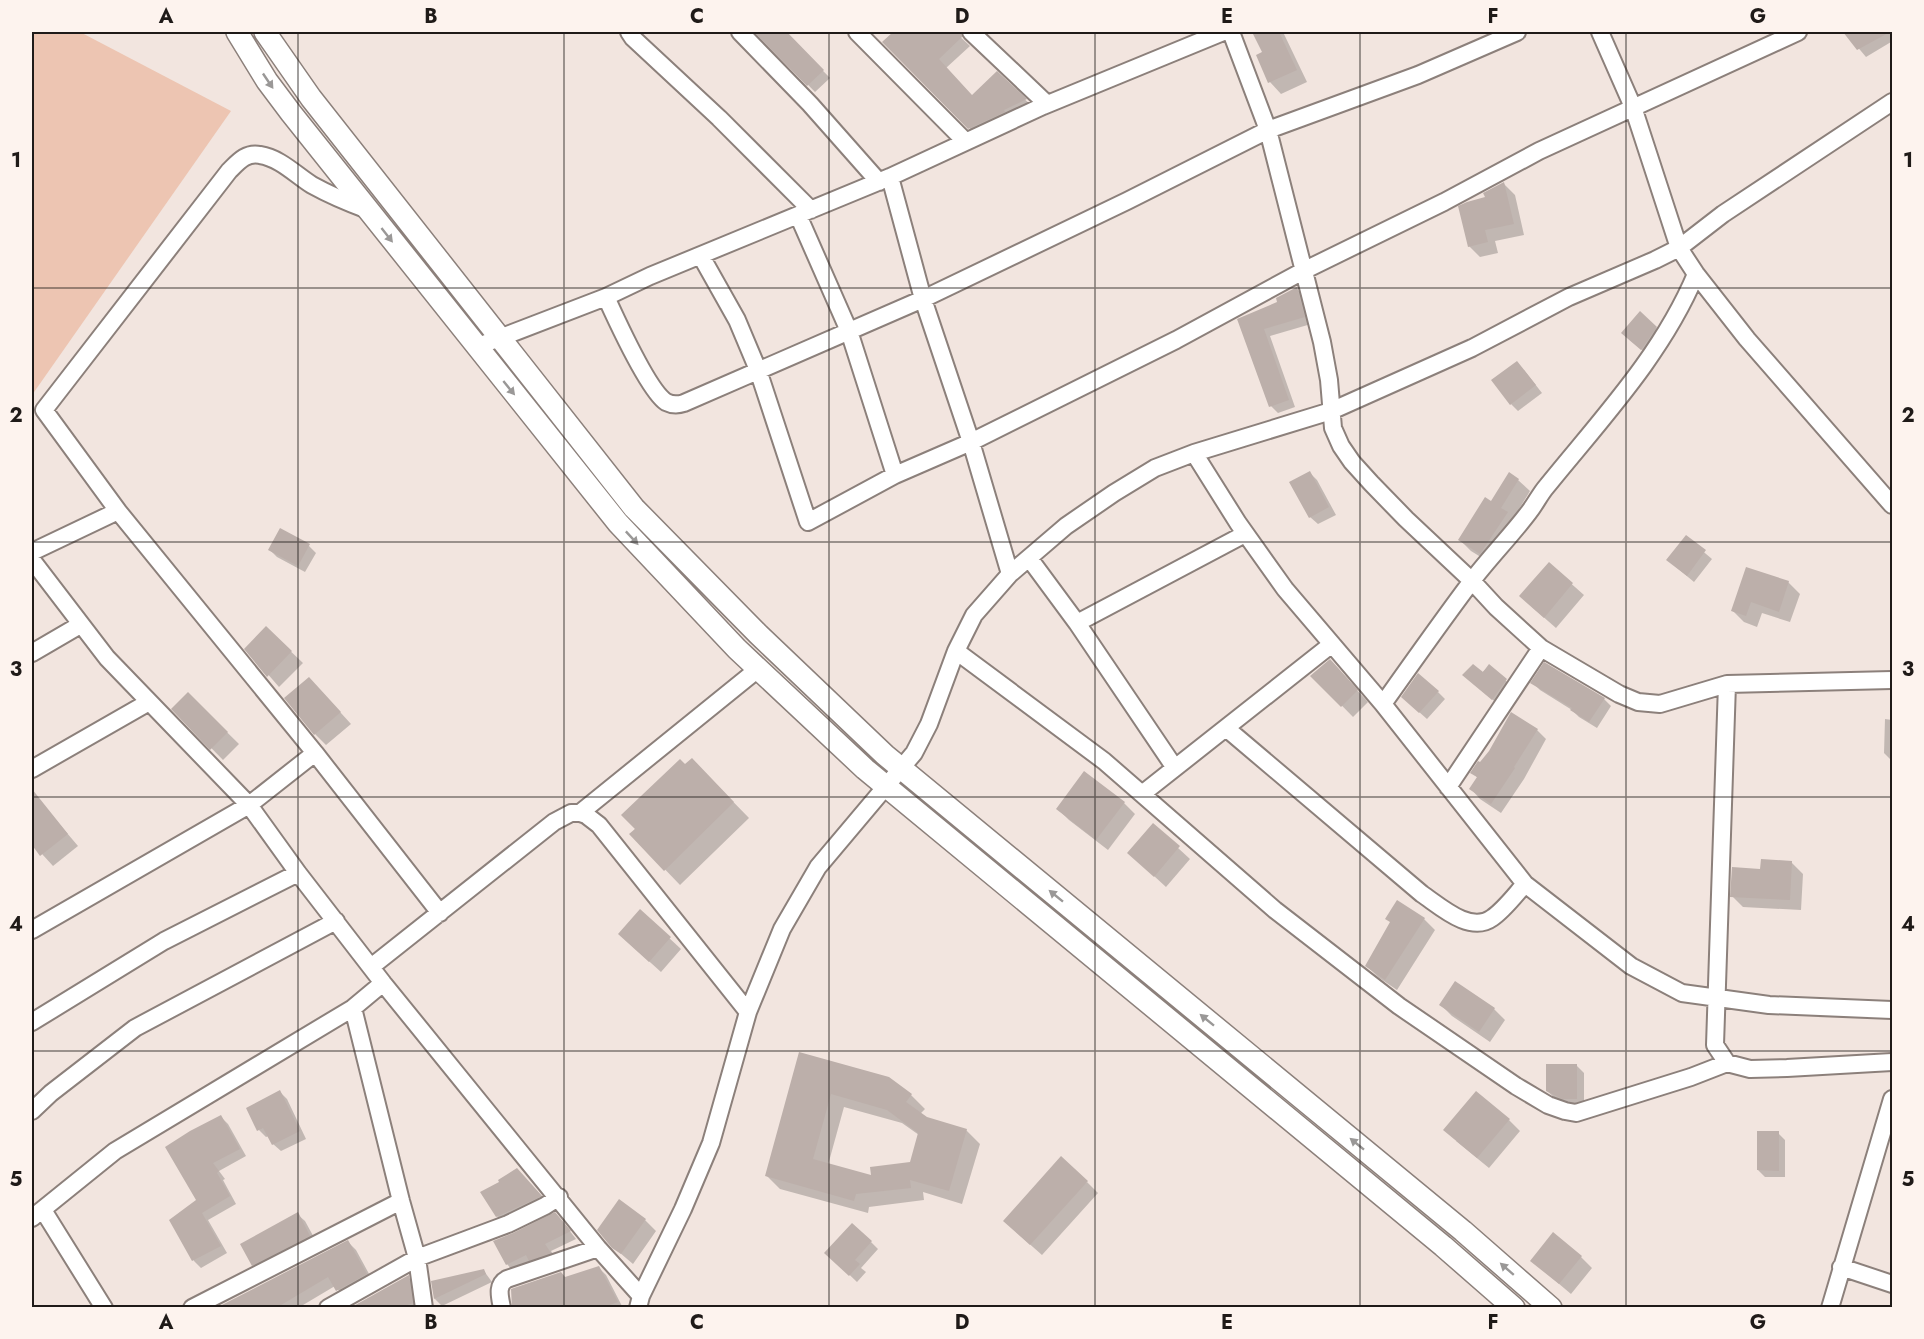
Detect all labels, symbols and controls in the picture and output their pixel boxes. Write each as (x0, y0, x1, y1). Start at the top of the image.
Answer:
text: A (158, 2, 174, 31)
text: B (424, 2, 438, 31)
text: C (690, 2, 704, 31)
text: D (955, 2, 969, 31)
text: E (1221, 2, 1233, 31)
text: F (1487, 2, 1499, 31)
text: G (1750, 2, 1766, 31)
one-way arrow (262, 73, 273, 89)
text: 1 (11, 146, 21, 175)
text: 1 (1903, 146, 1913, 175)
one-way arrow (381, 227, 394, 243)
one-way arrow (502, 380, 514, 395)
text: 2 (9, 401, 23, 430)
text: 2 (1901, 401, 1915, 430)
one-way arrow (625, 531, 639, 546)
text: 3 (10, 655, 22, 684)
text: 3 (1902, 655, 1914, 684)
one-way arrow (1048, 889, 1064, 902)
text: 4 (9, 910, 23, 939)
text: 4 (1901, 910, 1915, 939)
one-way arrow (1199, 1013, 1215, 1026)
one-way arrow (1349, 1137, 1365, 1150)
text: 5 (10, 1165, 23, 1194)
text: 5 (1902, 1165, 1915, 1194)
one-way arrow (1500, 1263, 1515, 1276)
text: A (158, 1308, 174, 1337)
text: B (424, 1308, 438, 1337)
text: C (690, 1308, 704, 1337)
text: D (955, 1308, 969, 1337)
text: E (1221, 1308, 1233, 1337)
text: F (1487, 1308, 1499, 1337)
text: G (1750, 1308, 1766, 1337)

